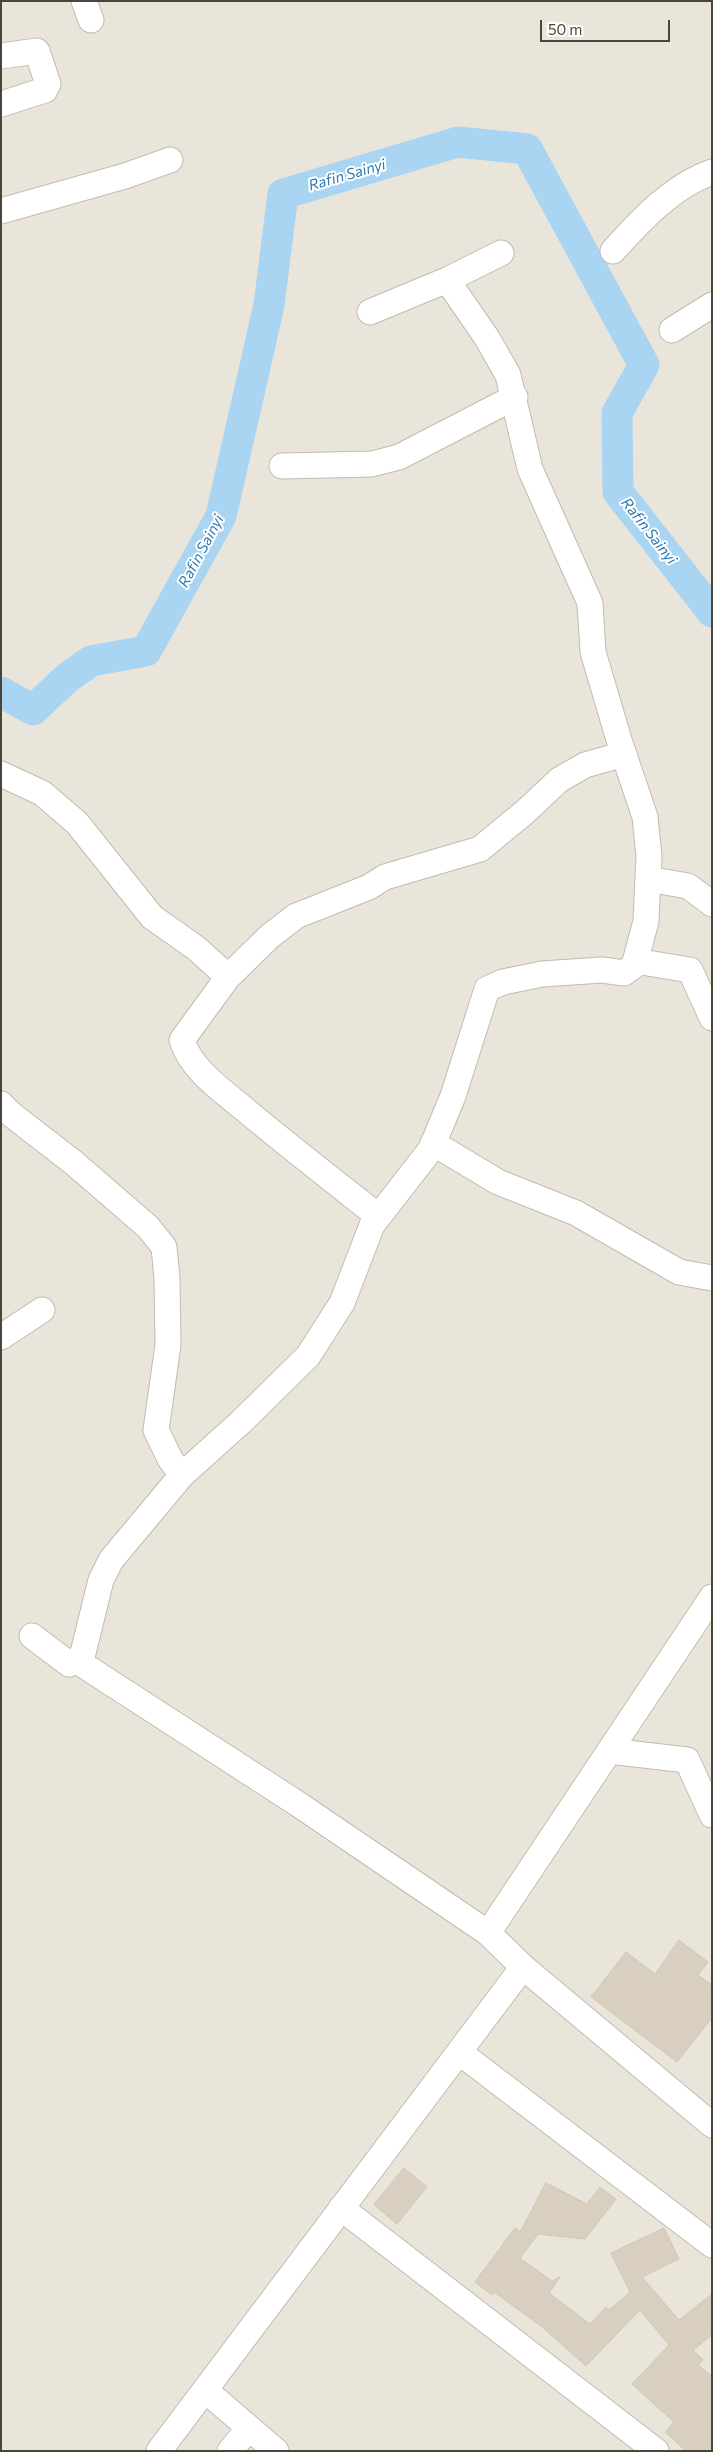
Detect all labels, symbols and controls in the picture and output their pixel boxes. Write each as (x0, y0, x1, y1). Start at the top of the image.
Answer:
scale bar (543, 10, 673, 42)
text: 50 m (548, 20, 582, 38)
water label: Rafin Sainyi (306, 155, 388, 195)
water label: Rafin Sainyi (617, 494, 681, 568)
water label: Rafin Sainyi (174, 512, 228, 590)

